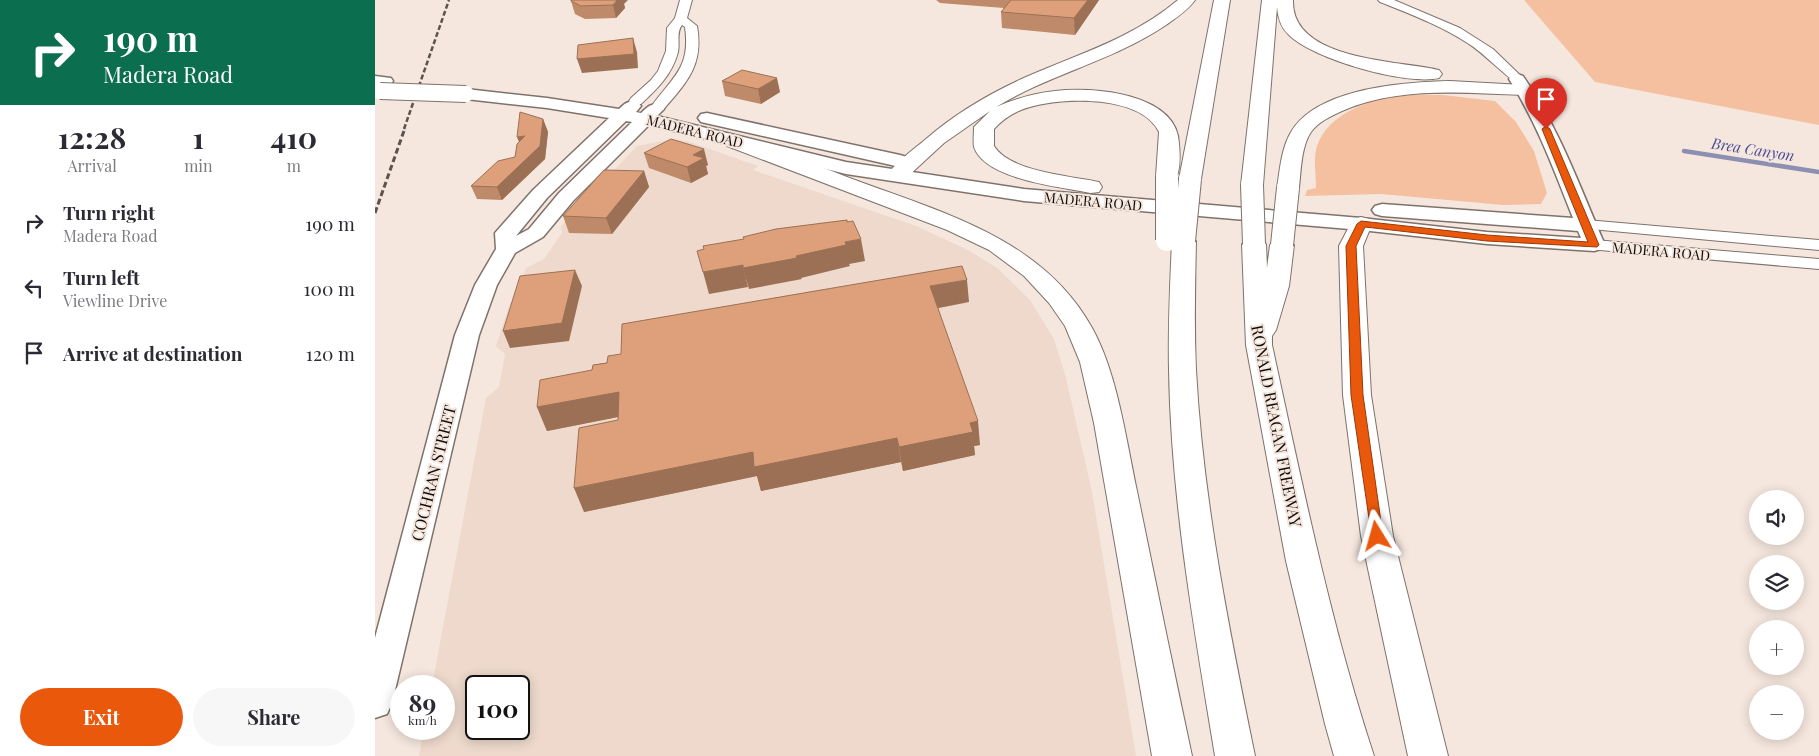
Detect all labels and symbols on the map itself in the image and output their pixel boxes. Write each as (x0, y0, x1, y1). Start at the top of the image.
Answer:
pin (1525, 78, 1567, 129)
street label: MADERA ROAD (645, 110, 745, 152)
water label: Brea Canyon (1709, 132, 1796, 165)
street label: MADERA ROAD (1043, 187, 1143, 215)
street label: MADERA ROAD (1611, 237, 1711, 265)
street label: RONALD REAGAN FREEWAY (1247, 323, 1307, 529)
street label: COCHRAN STREET (406, 403, 460, 543)
position arrow (1350, 509, 1402, 561)
speed limit sign: 100 (465, 675, 530, 740)

